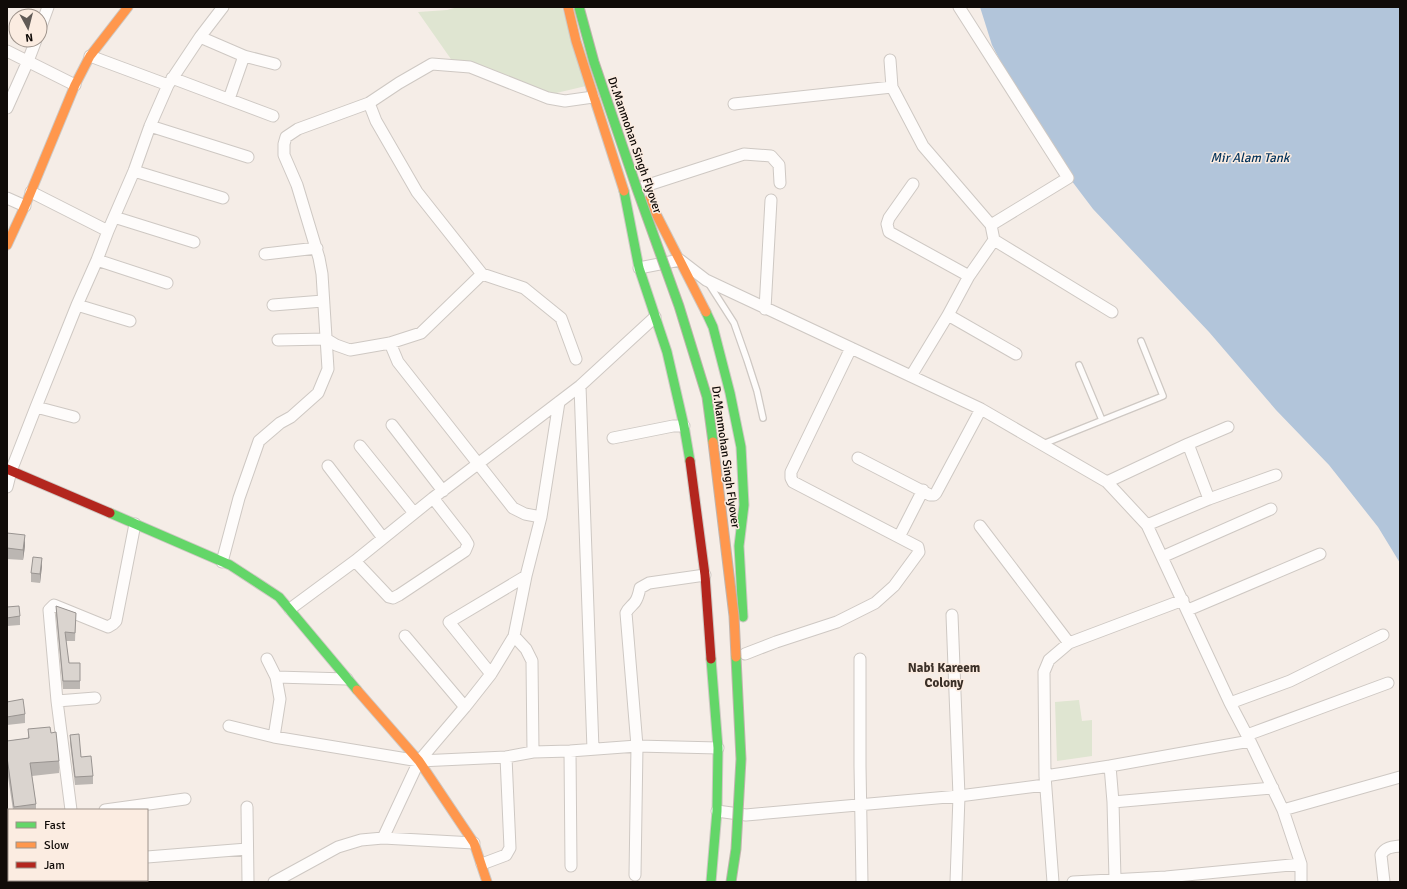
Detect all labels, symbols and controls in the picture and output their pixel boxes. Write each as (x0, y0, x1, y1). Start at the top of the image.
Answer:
north arrow (8, 8, 48, 48)
text: N (25, 31, 34, 44)
street label: Dr.Manmohan Singh Flyover (604, 75, 665, 216)
water label: Mir Alam Tank (1211, 150, 1291, 166)
street label: Dr.Manmohan Singh Flyover (708, 385, 743, 530)
district label: Nabi Kareem Colony (908, 660, 981, 691)
legend (8, 809, 148, 881)
text: Fast (44, 818, 65, 833)
text: Slow (44, 838, 69, 853)
text: Jam (44, 858, 65, 873)

